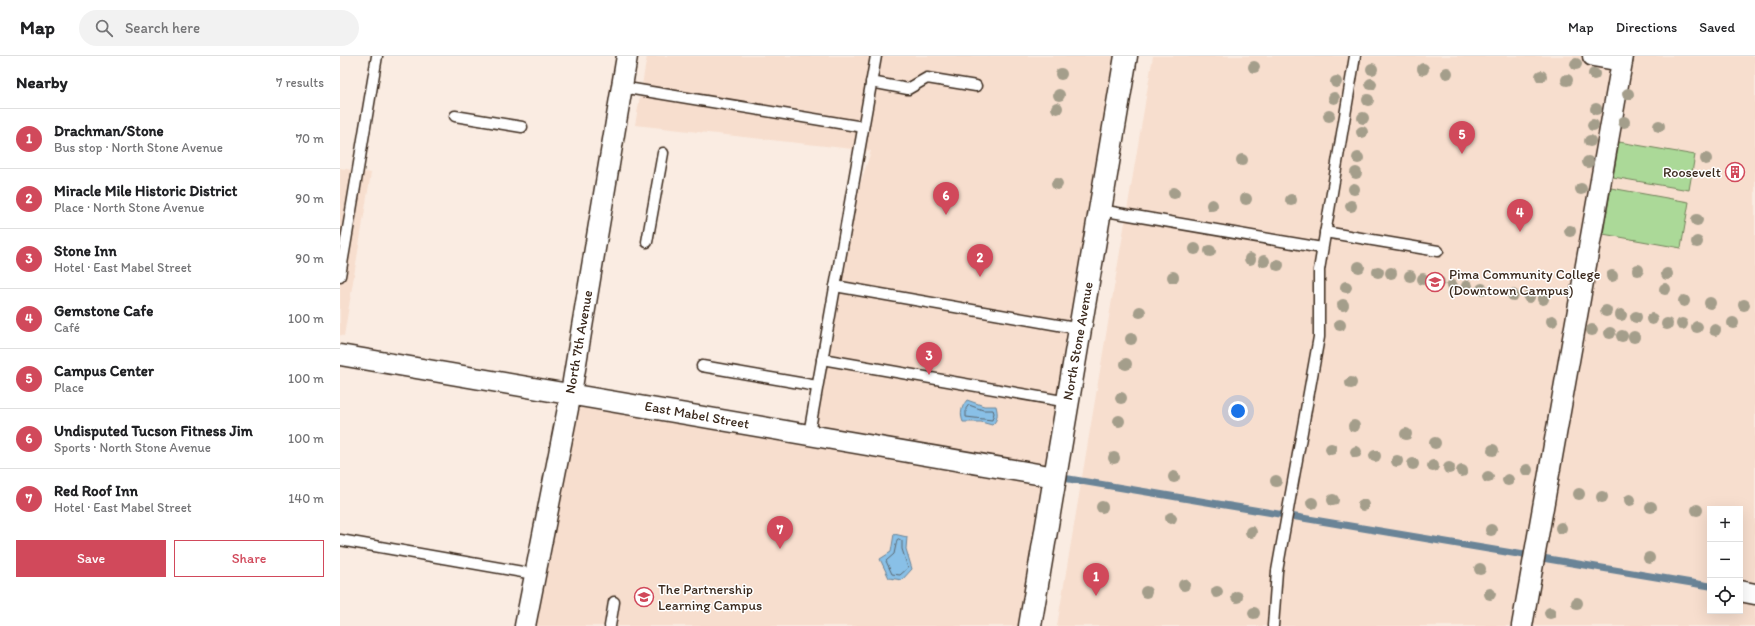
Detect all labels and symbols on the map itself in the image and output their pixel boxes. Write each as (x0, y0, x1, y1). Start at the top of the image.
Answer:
pin: 5 (1449, 121, 1475, 154)
building icon: Roosevelt (1724, 161, 1746, 183)
place label: Roosevelt (1663, 164, 1721, 181)
pin: 6 (933, 182, 959, 215)
pin: 4 (1507, 199, 1533, 232)
pin: 2 (967, 244, 993, 277)
place label: Pima Community College (Downtown Campus) (1449, 266, 1601, 299)
school or university icon: Pima Community College (Downtown Campus) (1424, 271, 1446, 293)
street label: North Stone Avenue (1059, 280, 1097, 402)
street label: North 7th Avenue (562, 289, 597, 395)
pin: 3 (916, 342, 942, 375)
street label: East Mabel Street (643, 397, 751, 433)
your location (1228, 401, 1248, 421)
pin: 7 (767, 516, 793, 549)
pin: 1 (1083, 563, 1109, 596)
place label: The Partnership Learning Campus (658, 581, 762, 614)
school or university icon: The Partnership Learning Campus (633, 586, 655, 608)

